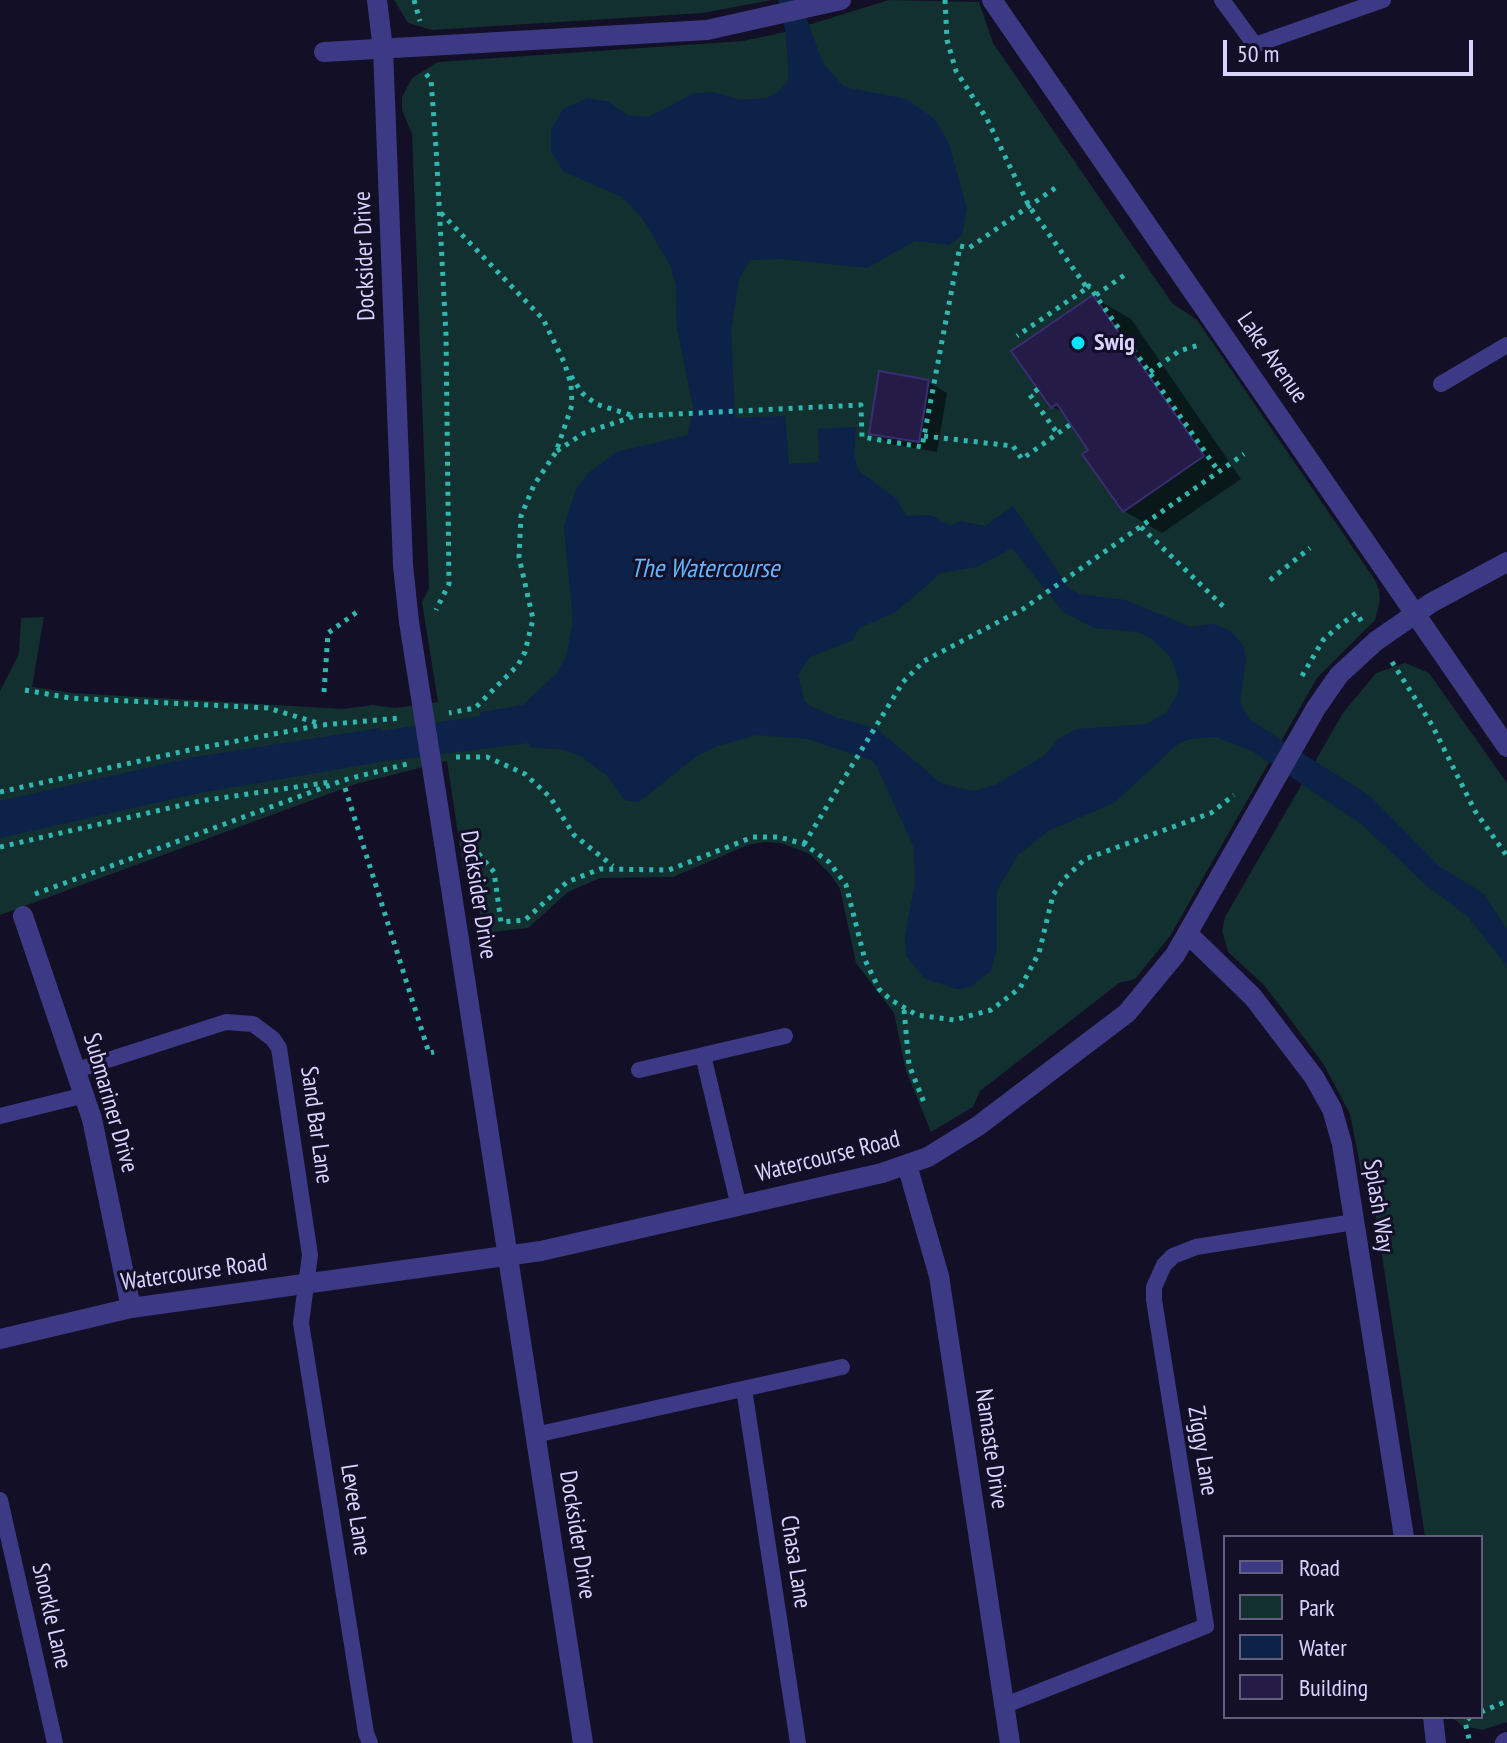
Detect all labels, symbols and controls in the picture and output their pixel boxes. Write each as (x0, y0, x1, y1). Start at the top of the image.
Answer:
scale bar (1227, 24, 1477, 74)
text: 50 m (1237, 38, 1279, 69)
street label: Docksider Drive (348, 191, 382, 321)
street label: Lake Avenue (1230, 307, 1314, 409)
place label: Swig (1094, 329, 1135, 357)
marker: Swig (1069, 334, 1087, 352)
water label: The Watercourse (630, 554, 780, 586)
street label: Docksider Drive (454, 829, 502, 961)
street label: Submariner Drive (76, 1030, 144, 1176)
street label: Sand Bar Lane (294, 1065, 338, 1185)
street label: Watercourse Road (753, 1125, 903, 1189)
street label: Splash Way (1356, 1158, 1400, 1254)
street label: Watercourse Road (119, 1248, 269, 1298)
street label: Namaste Drive (968, 1387, 1014, 1511)
street label: Ziggy Lane (1181, 1404, 1223, 1498)
street label: Levee Lane (334, 1462, 376, 1558)
street label: Docksider Drive (553, 1469, 601, 1601)
street label: Chasa Lane (773, 1514, 817, 1610)
legend (1223, 1535, 1483, 1719)
text: Road (1299, 1552, 1340, 1583)
street label: Snorkle Lane (25, 1560, 77, 1672)
text: Park (1299, 1592, 1335, 1623)
text: Water (1299, 1632, 1347, 1663)
text: Building (1299, 1672, 1368, 1703)

